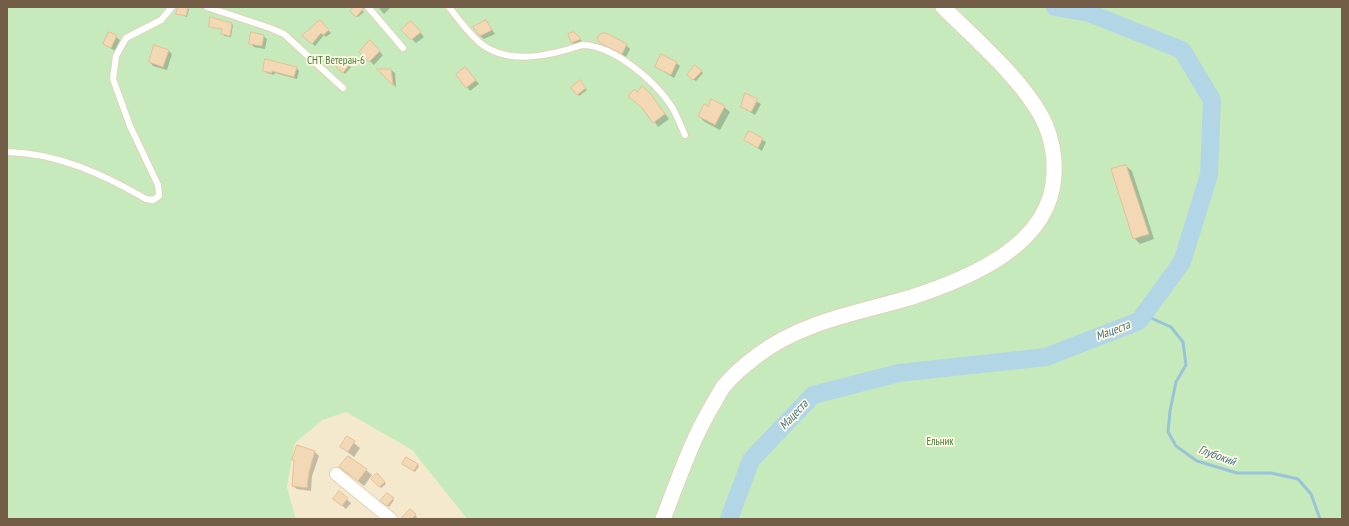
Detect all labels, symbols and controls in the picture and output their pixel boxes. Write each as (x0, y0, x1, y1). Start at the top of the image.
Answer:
park label: СНТ Ветеран-6 (307, 54, 365, 68)
water label: Мацеста (1094, 318, 1132, 344)
water label: Мацеста (777, 397, 811, 433)
park label: Ельник (926, 435, 954, 449)
water label: Глубокий (1197, 443, 1237, 469)

